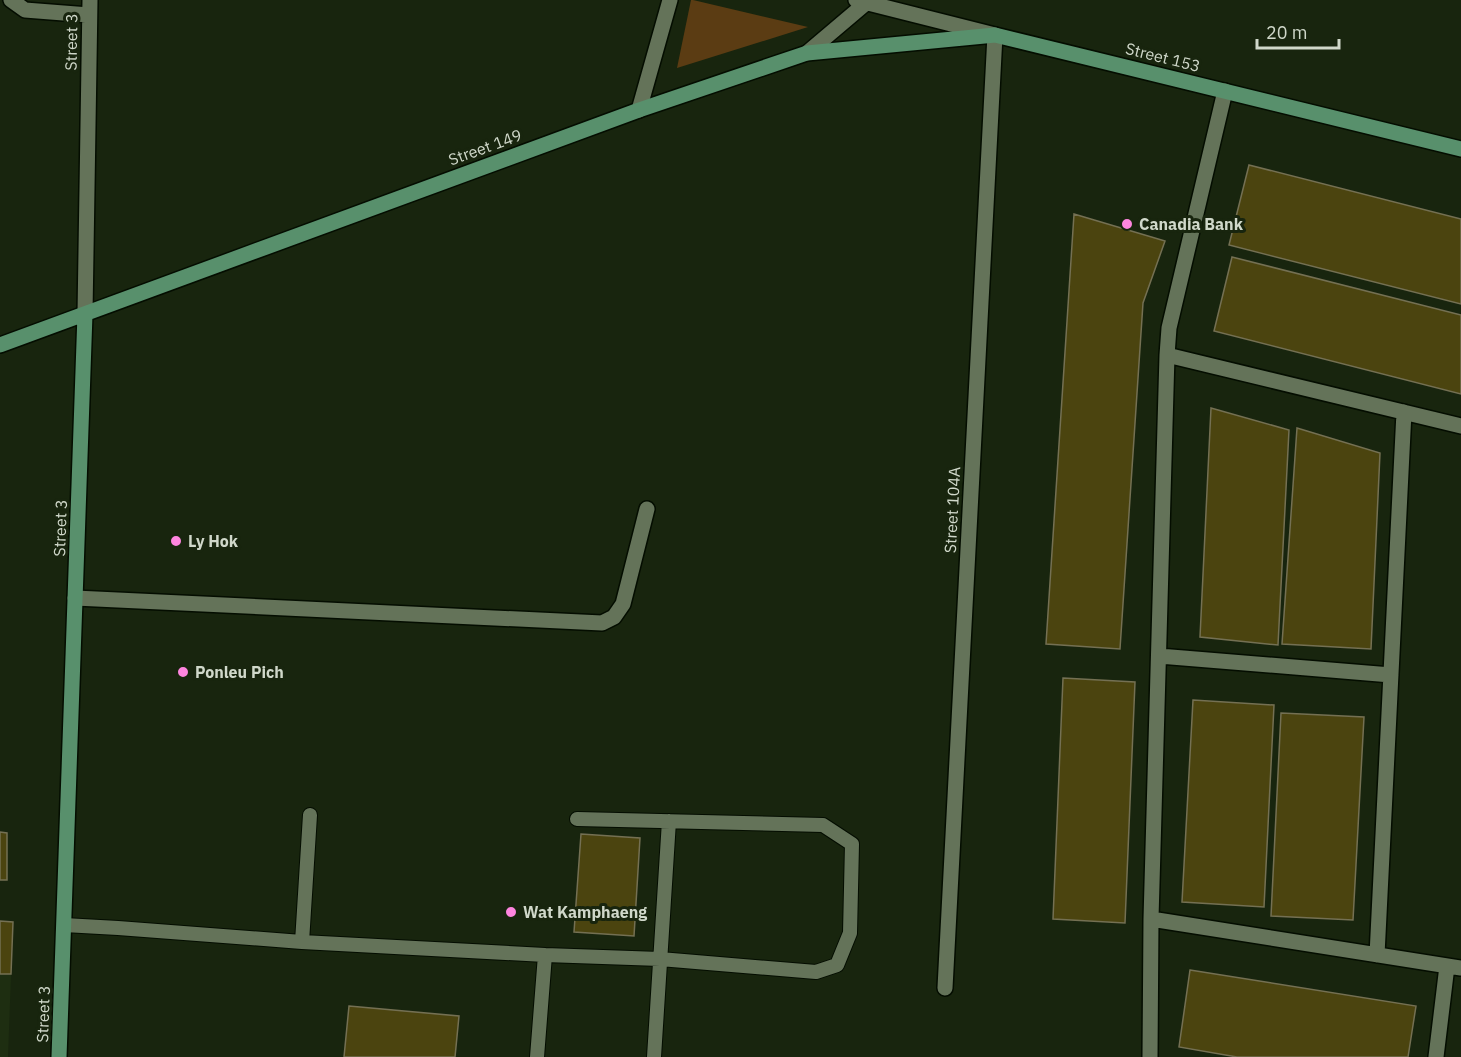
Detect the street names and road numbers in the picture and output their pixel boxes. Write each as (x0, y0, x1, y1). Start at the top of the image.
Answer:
street label: Street 3 (61, 13, 81, 71)
street label: Street 153 (1123, 38, 1203, 76)
street label: Street 149 (446, 125, 524, 169)
street label: Street 104A (940, 466, 964, 554)
street label: Street 3 (49, 499, 71, 557)
street label: Street 3 (32, 985, 54, 1043)

